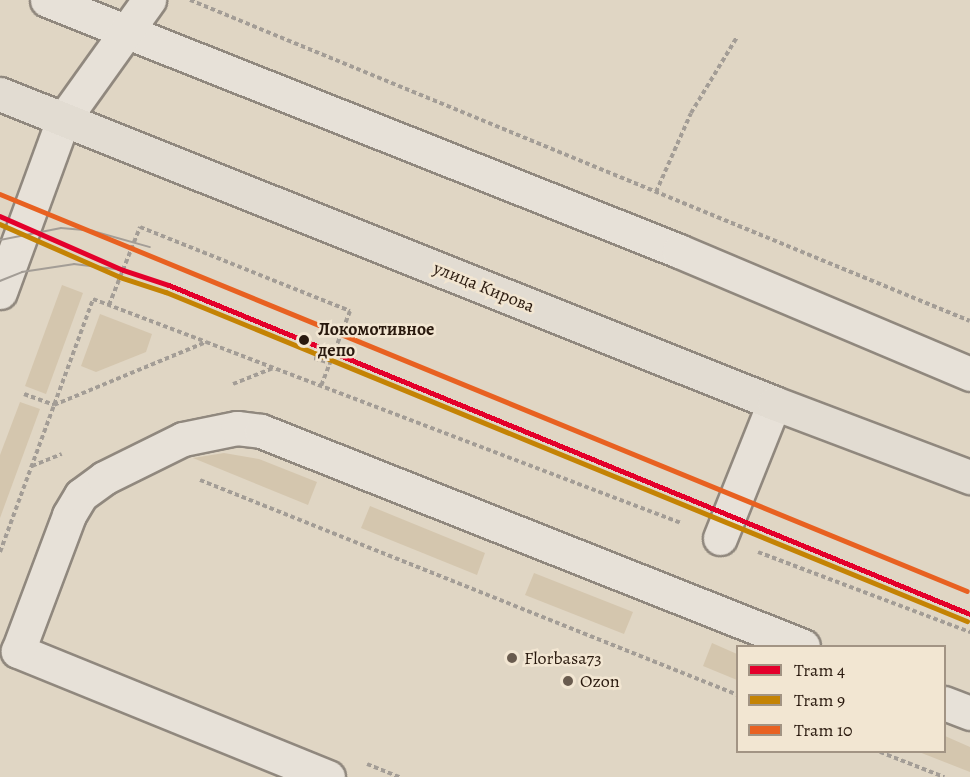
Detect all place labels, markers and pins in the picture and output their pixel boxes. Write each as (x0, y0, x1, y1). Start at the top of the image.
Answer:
place label: Локомотивное депо (318, 319, 434, 362)
marker: Локомотивное депо (295, 331, 313, 349)
place label: Florbasa73 (524, 647, 602, 669)
marker: Florbasa73 (505, 651, 519, 665)
place label: Ozon (580, 670, 620, 692)
marker: Ozon (561, 674, 575, 688)

